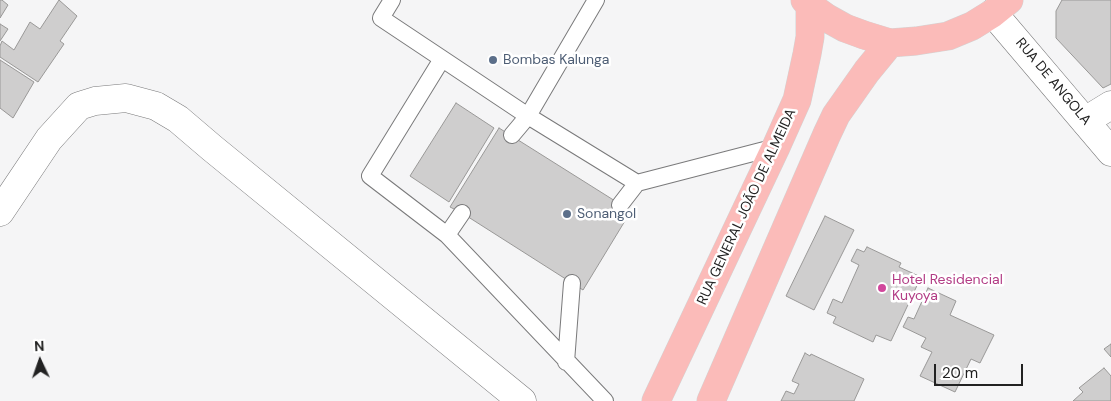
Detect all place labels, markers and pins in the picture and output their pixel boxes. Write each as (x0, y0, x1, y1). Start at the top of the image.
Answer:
place label: Bombas Kalunga (503, 52, 609, 68)
marker: Bombas Kalunga (487, 54, 499, 66)
place label: Sonangol (577, 206, 636, 222)
marker: Sonangol (561, 208, 573, 220)
place label: Hotel Residencial Kuyoya (892, 272, 1003, 304)
marker: Hotel Residencial Kuyoya (876, 282, 888, 294)

